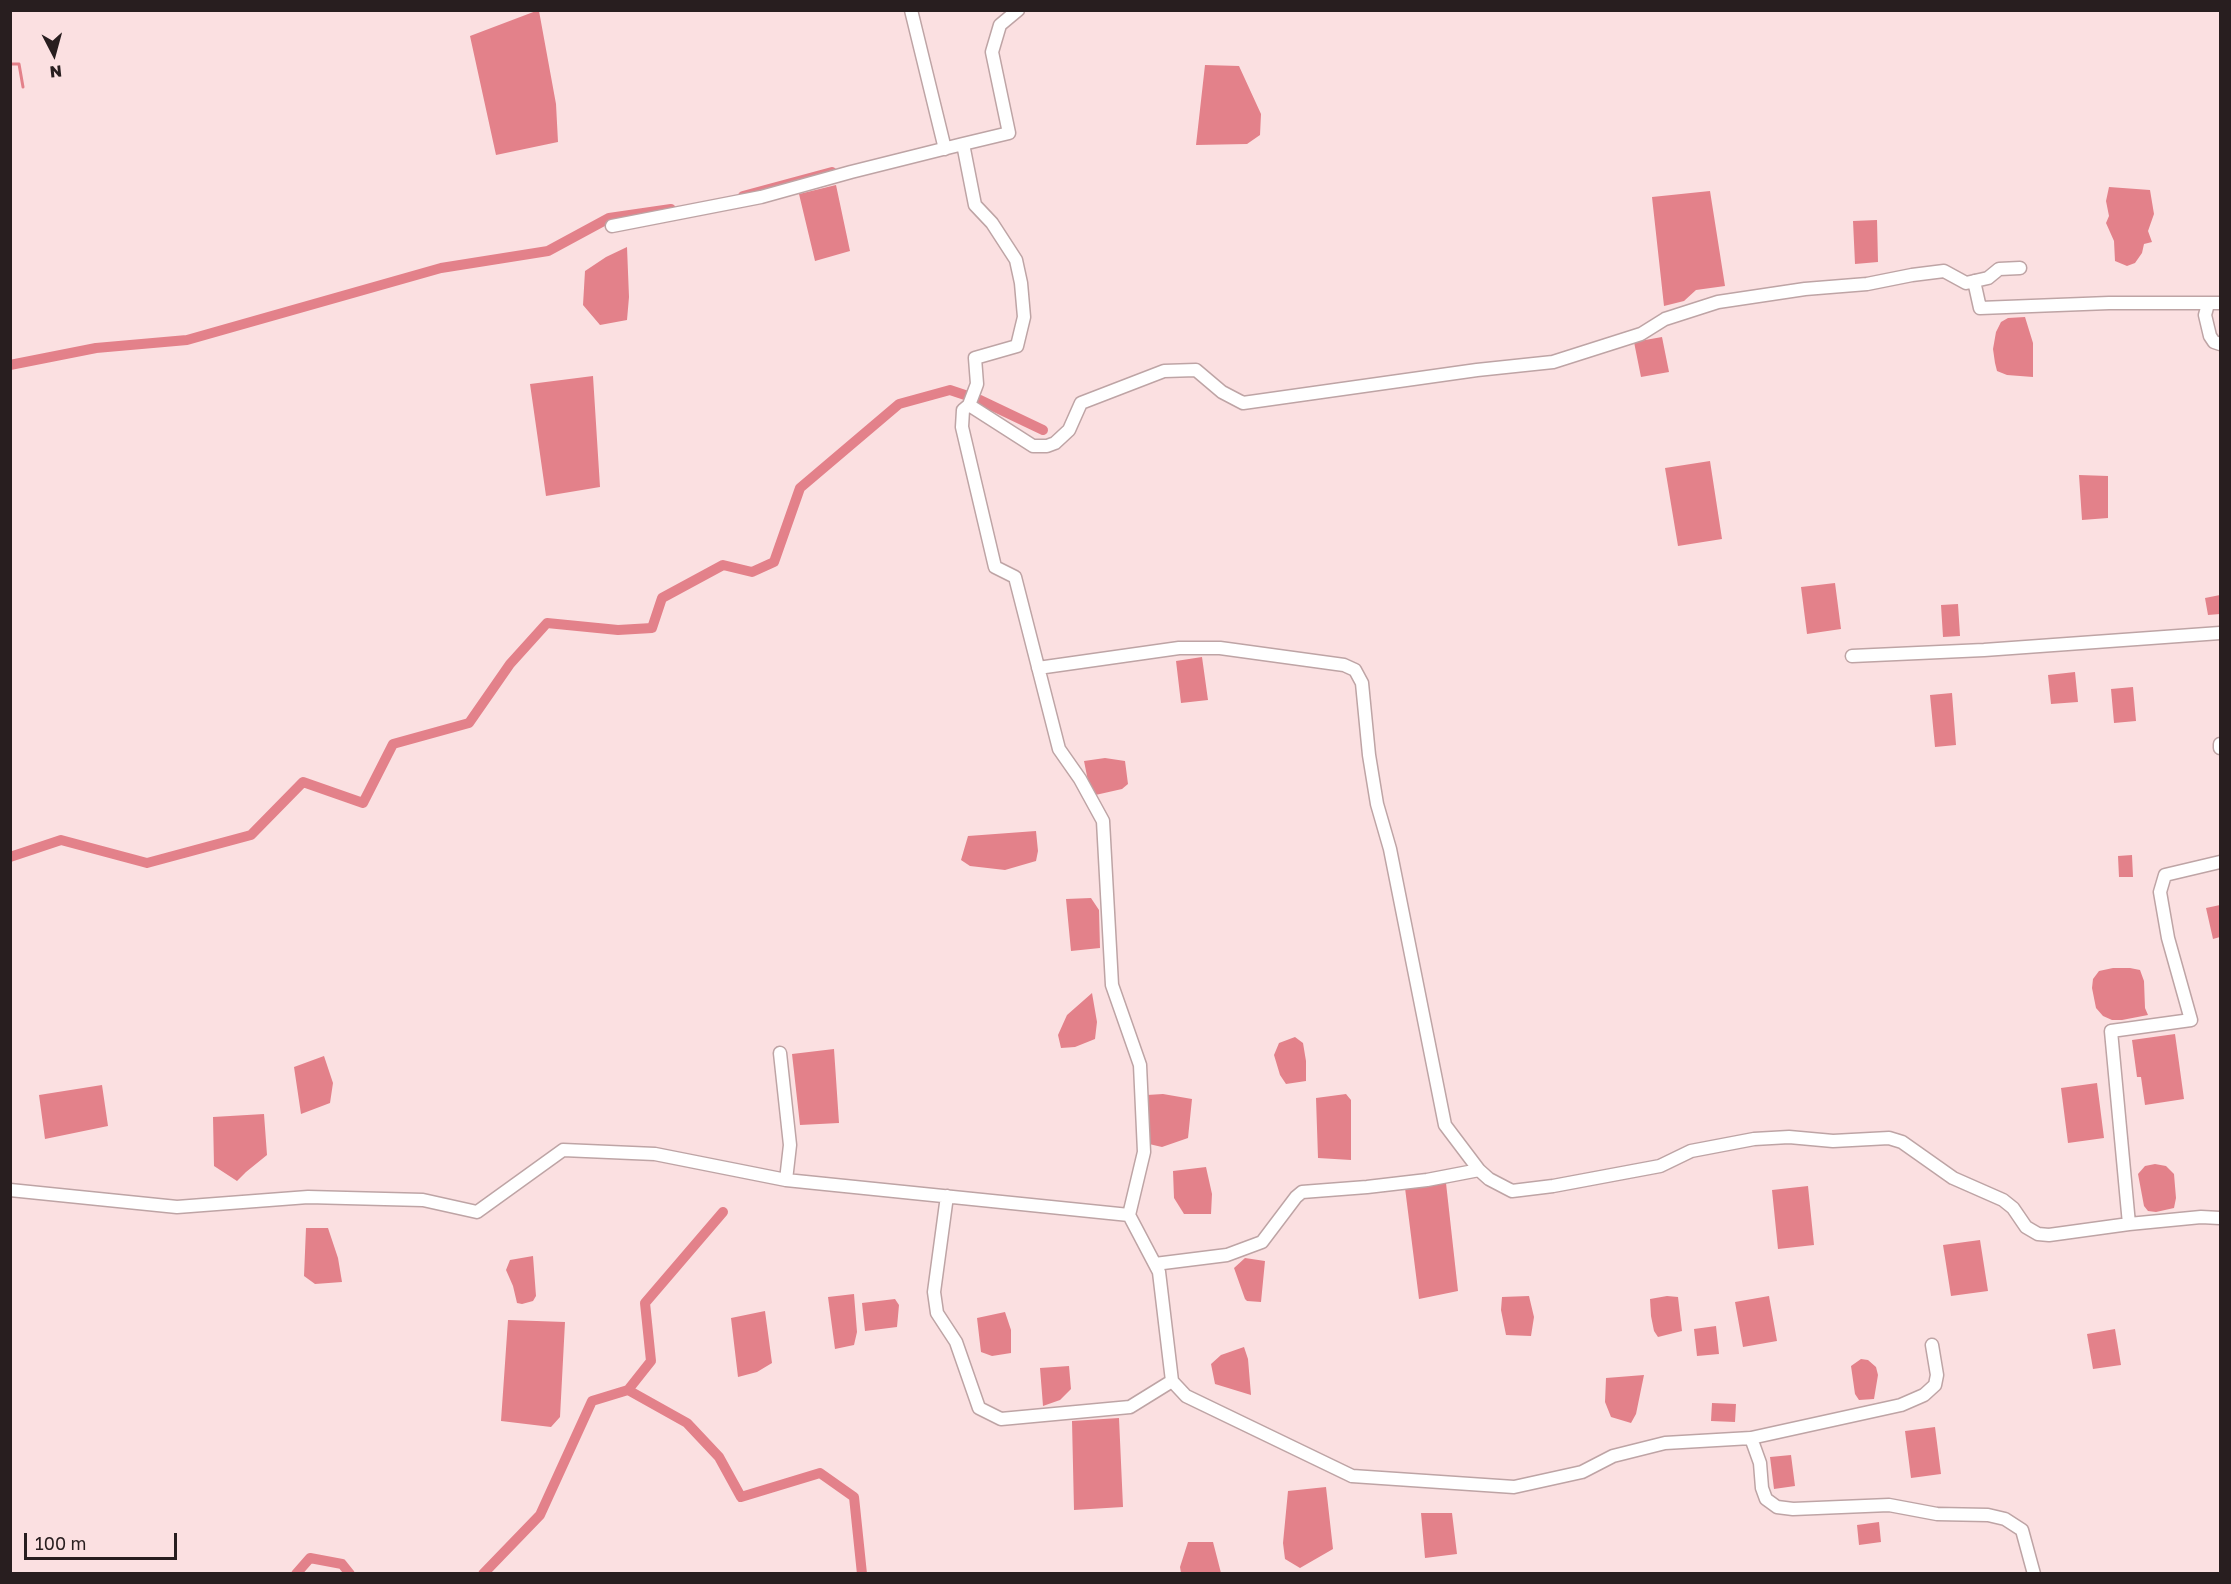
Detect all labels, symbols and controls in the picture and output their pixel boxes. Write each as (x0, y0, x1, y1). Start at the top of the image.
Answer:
north arrow (24, 24, 84, 84)
text: N (49, 61, 63, 82)
scale bar (27, 1521, 180, 1559)
text: 100 m (35, 1532, 86, 1554)

